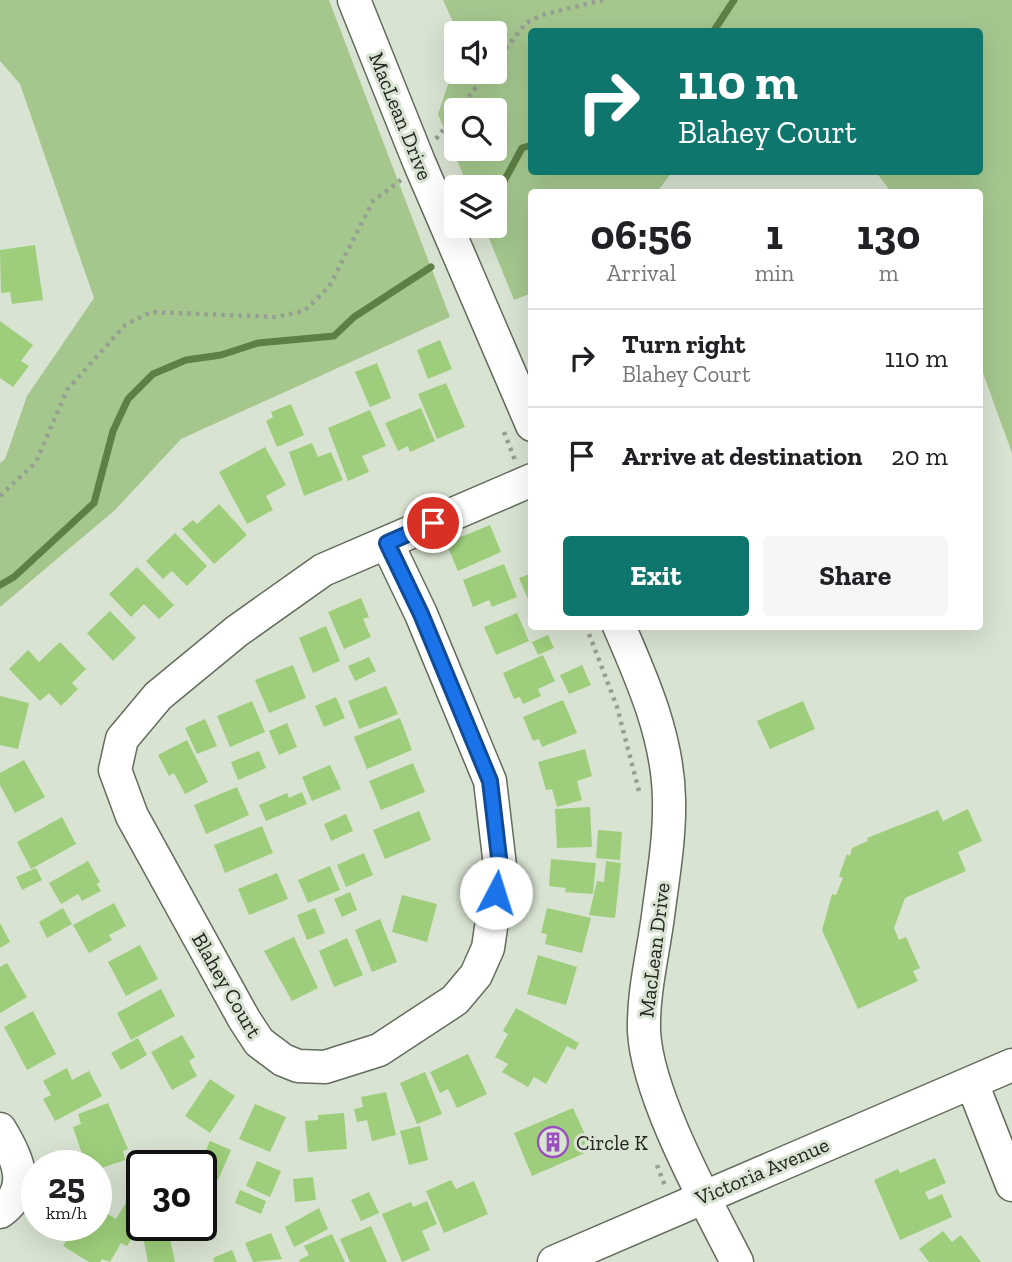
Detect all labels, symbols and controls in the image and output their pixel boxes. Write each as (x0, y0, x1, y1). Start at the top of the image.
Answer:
map controls (444, 21, 507, 238)
button: sound (444, 21, 507, 84)
street label: MacLean Drive (364, 48, 438, 184)
text: 110 m (678, 53, 798, 112)
icon: right (563, 56, 654, 147)
button: search (444, 98, 507, 161)
text: Blahey Court (678, 113, 857, 151)
button: layers (444, 175, 507, 238)
text: 06:56 (591, 209, 692, 260)
text: 1 (766, 209, 783, 260)
text: 130 (857, 209, 920, 260)
text: Arrival (607, 259, 676, 287)
text: min (755, 259, 794, 287)
text: m (879, 259, 899, 287)
text: Turn right (622, 328, 745, 360)
icon: right (563, 339, 601, 377)
text: 110 m (885, 342, 948, 374)
text: Blahey Court (622, 360, 750, 388)
icon: arrive (563, 437, 601, 475)
text: Arrive at destination (622, 440, 862, 472)
text: 20 m (891, 440, 948, 472)
pin (403, 493, 463, 553)
icon: arrive (414, 504, 452, 542)
button: Exit (563, 536, 749, 616)
button: Share (763, 536, 948, 616)
position arrow (459, 856, 533, 930)
street label: MacLean Drive (633, 881, 675, 1019)
street label: Blahey Court (187, 928, 267, 1042)
building icon: Circle K (536, 1125, 570, 1159)
place label: Circle K (576, 1130, 648, 1155)
street label: Victoria Avenue (690, 1132, 833, 1211)
speed limit sign: 30 (126, 1150, 217, 1241)
text: 25 (48, 1165, 85, 1207)
text: km/h (46, 1202, 87, 1224)

